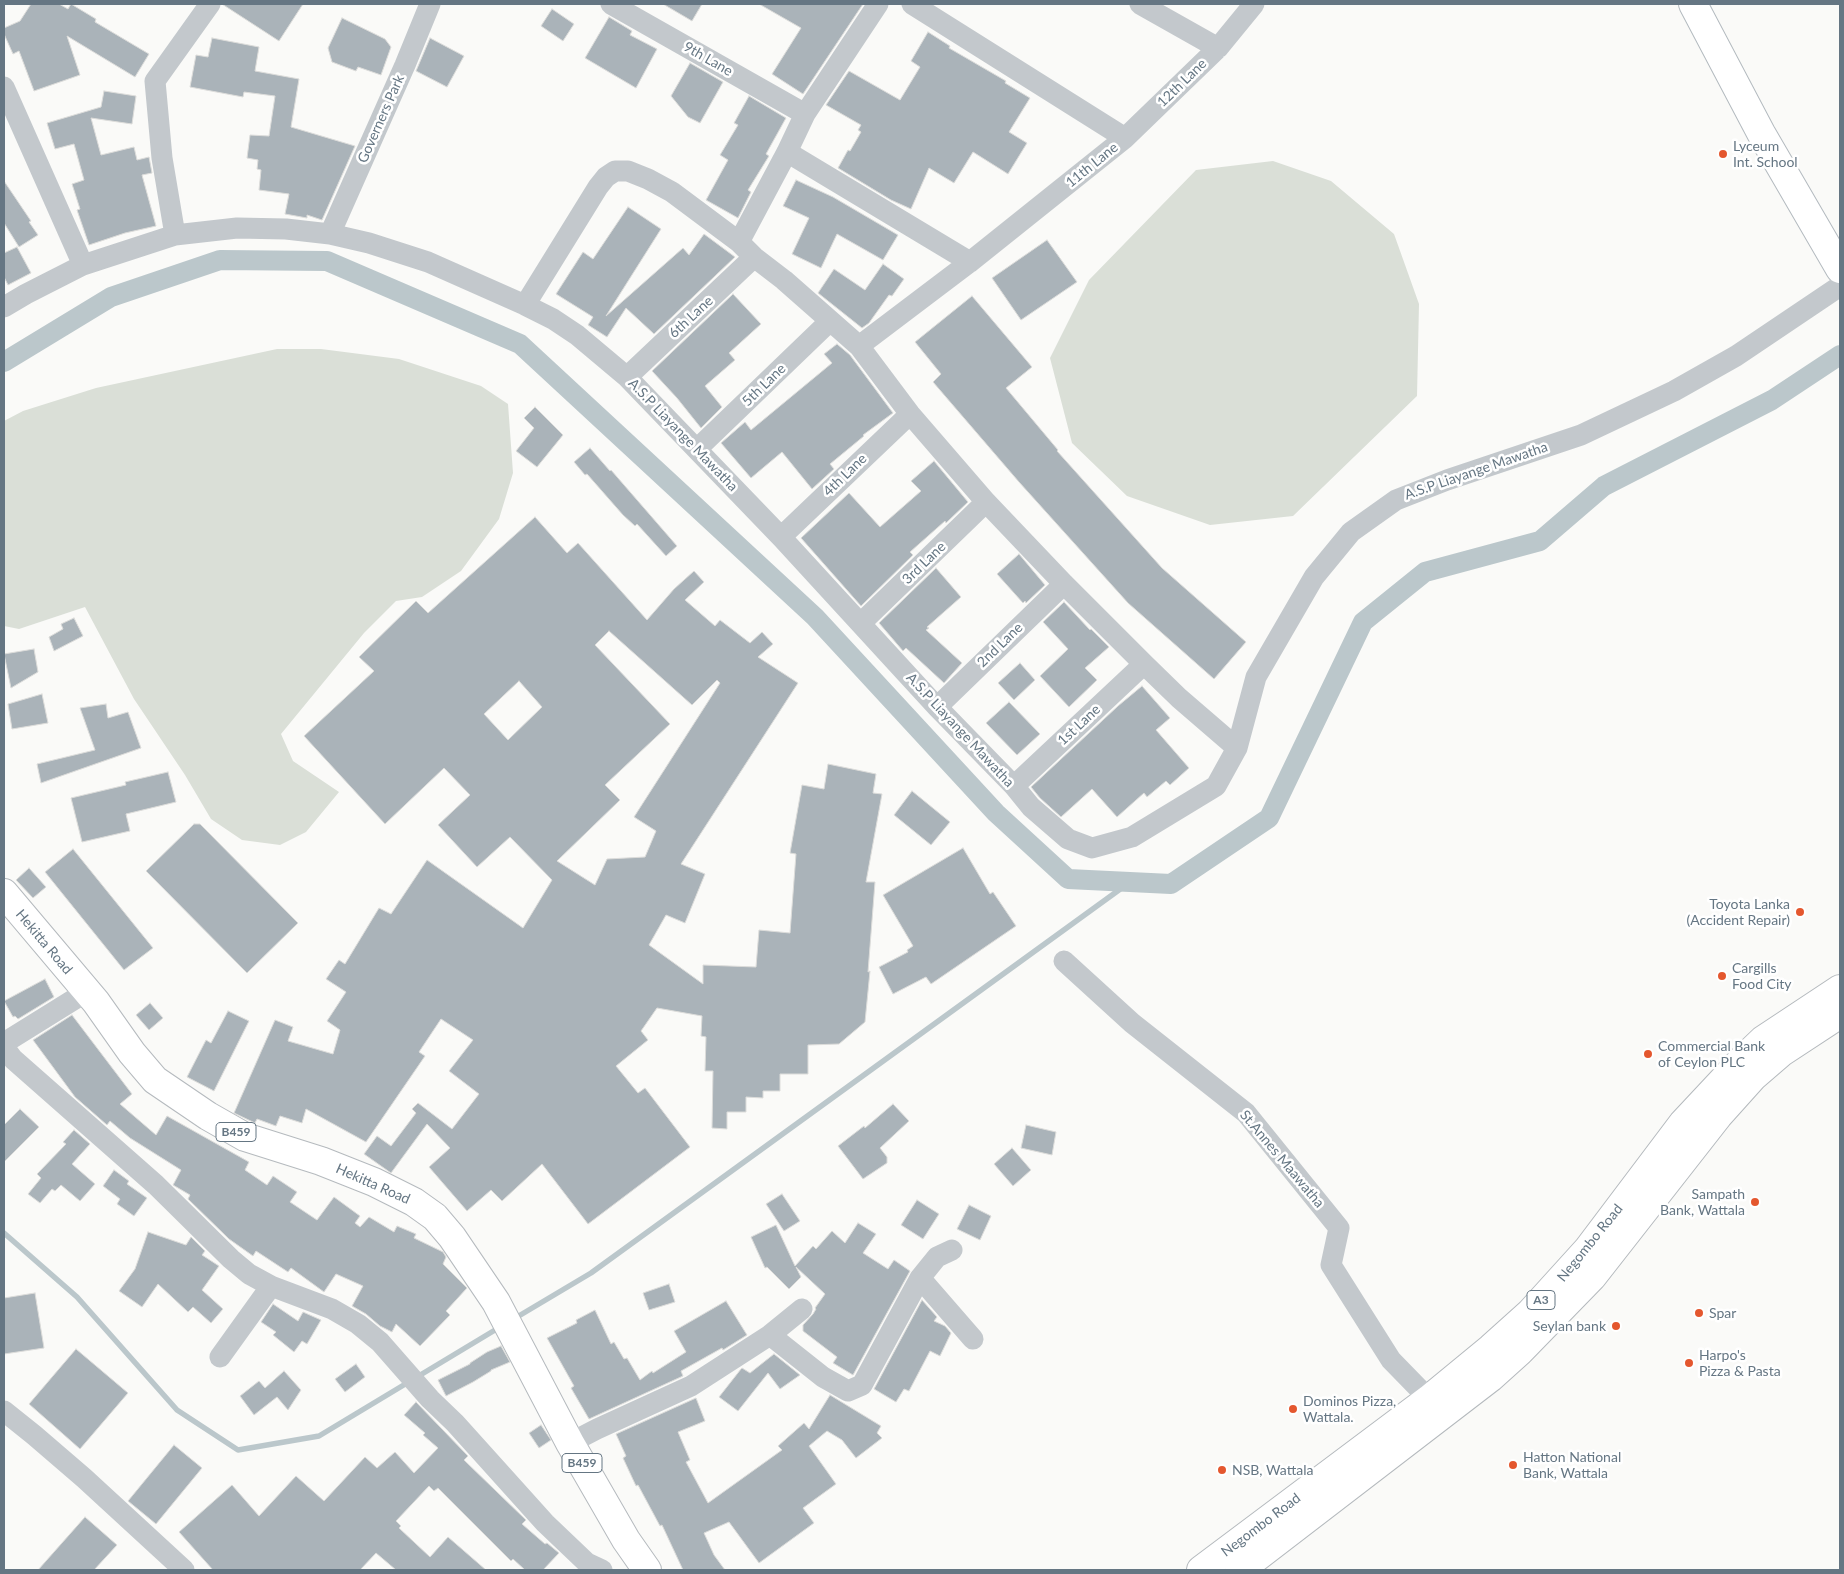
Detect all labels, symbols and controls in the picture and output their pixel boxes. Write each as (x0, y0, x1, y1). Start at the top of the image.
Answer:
street label: 9th Lane (680, 38, 736, 80)
street label: 12th Lane (1154, 55, 1210, 111)
street label: Governers Park (354, 72, 408, 166)
place label: Lyceum Int. School (1733, 138, 1798, 170)
street label: 11th Lane (1063, 139, 1121, 191)
marker: Lyceum Int. School (1717, 148, 1729, 160)
street label: 6th Lane (666, 292, 716, 342)
street label: 5th Lane (739, 360, 789, 410)
street label: A.S.P Liayange Mawatha (625, 375, 741, 495)
street label: A.S.P Liayange Mawatha (1402, 439, 1550, 503)
street label: 4th Lane (820, 450, 870, 500)
street label: 3rd Lane (899, 538, 949, 588)
street label: 2nd Lane (974, 619, 1026, 671)
street label: A.S.P Liayange Mawatha (903, 669, 1017, 791)
street label: 1st Lane (1054, 701, 1104, 749)
place label: Toyota Lanka (Accident Repair) (1686, 896, 1790, 929)
street label: Hekitta Road (12, 906, 76, 978)
marker: Toyota Lanka (Accident Repair) (1794, 906, 1806, 918)
place label: Cargills Food City (1732, 960, 1792, 992)
marker: Cargills Food City (1716, 970, 1728, 982)
place label: Commercial Bank of Ceylon PLC (1658, 1038, 1765, 1070)
marker: Commercial Bank of Ceylon PLC (1642, 1048, 1654, 1060)
street label: St.Annes Maawatha (1236, 1107, 1328, 1211)
road number: B459 (216, 1122, 256, 1142)
street label: Hekitta Road (333, 1160, 413, 1208)
place label: Sampath Bank, Wattala (1660, 1186, 1745, 1218)
marker: Sampath Bank, Wattala (1749, 1196, 1761, 1208)
street label: Negombo Road (1554, 1201, 1626, 1285)
road number: A3 (1527, 1290, 1555, 1310)
place label: Spar (1709, 1305, 1736, 1321)
marker: Spar (1693, 1307, 1705, 1319)
place label: Seylan bank (1533, 1318, 1606, 1334)
marker: Seylan bank (1610, 1320, 1622, 1332)
place label: Harpo's Pizza & Pasta (1699, 1347, 1781, 1380)
marker: Harpo's Pizza & Pasta (1683, 1357, 1695, 1369)
place label: Dominos Pizza, Wattala. (1303, 1393, 1396, 1425)
marker: Dominos Pizza, Wattala. (1287, 1403, 1299, 1415)
place label: Hatton National Bank, Wattala (1523, 1449, 1621, 1481)
road number: B459 (562, 1454, 602, 1472)
marker: Hatton National Bank, Wattala (1507, 1459, 1519, 1471)
place label: NSB, Wattala (1232, 1462, 1313, 1478)
marker: NSB, Wattala (1216, 1464, 1228, 1476)
street label: Negombo Road (1218, 1490, 1304, 1560)

